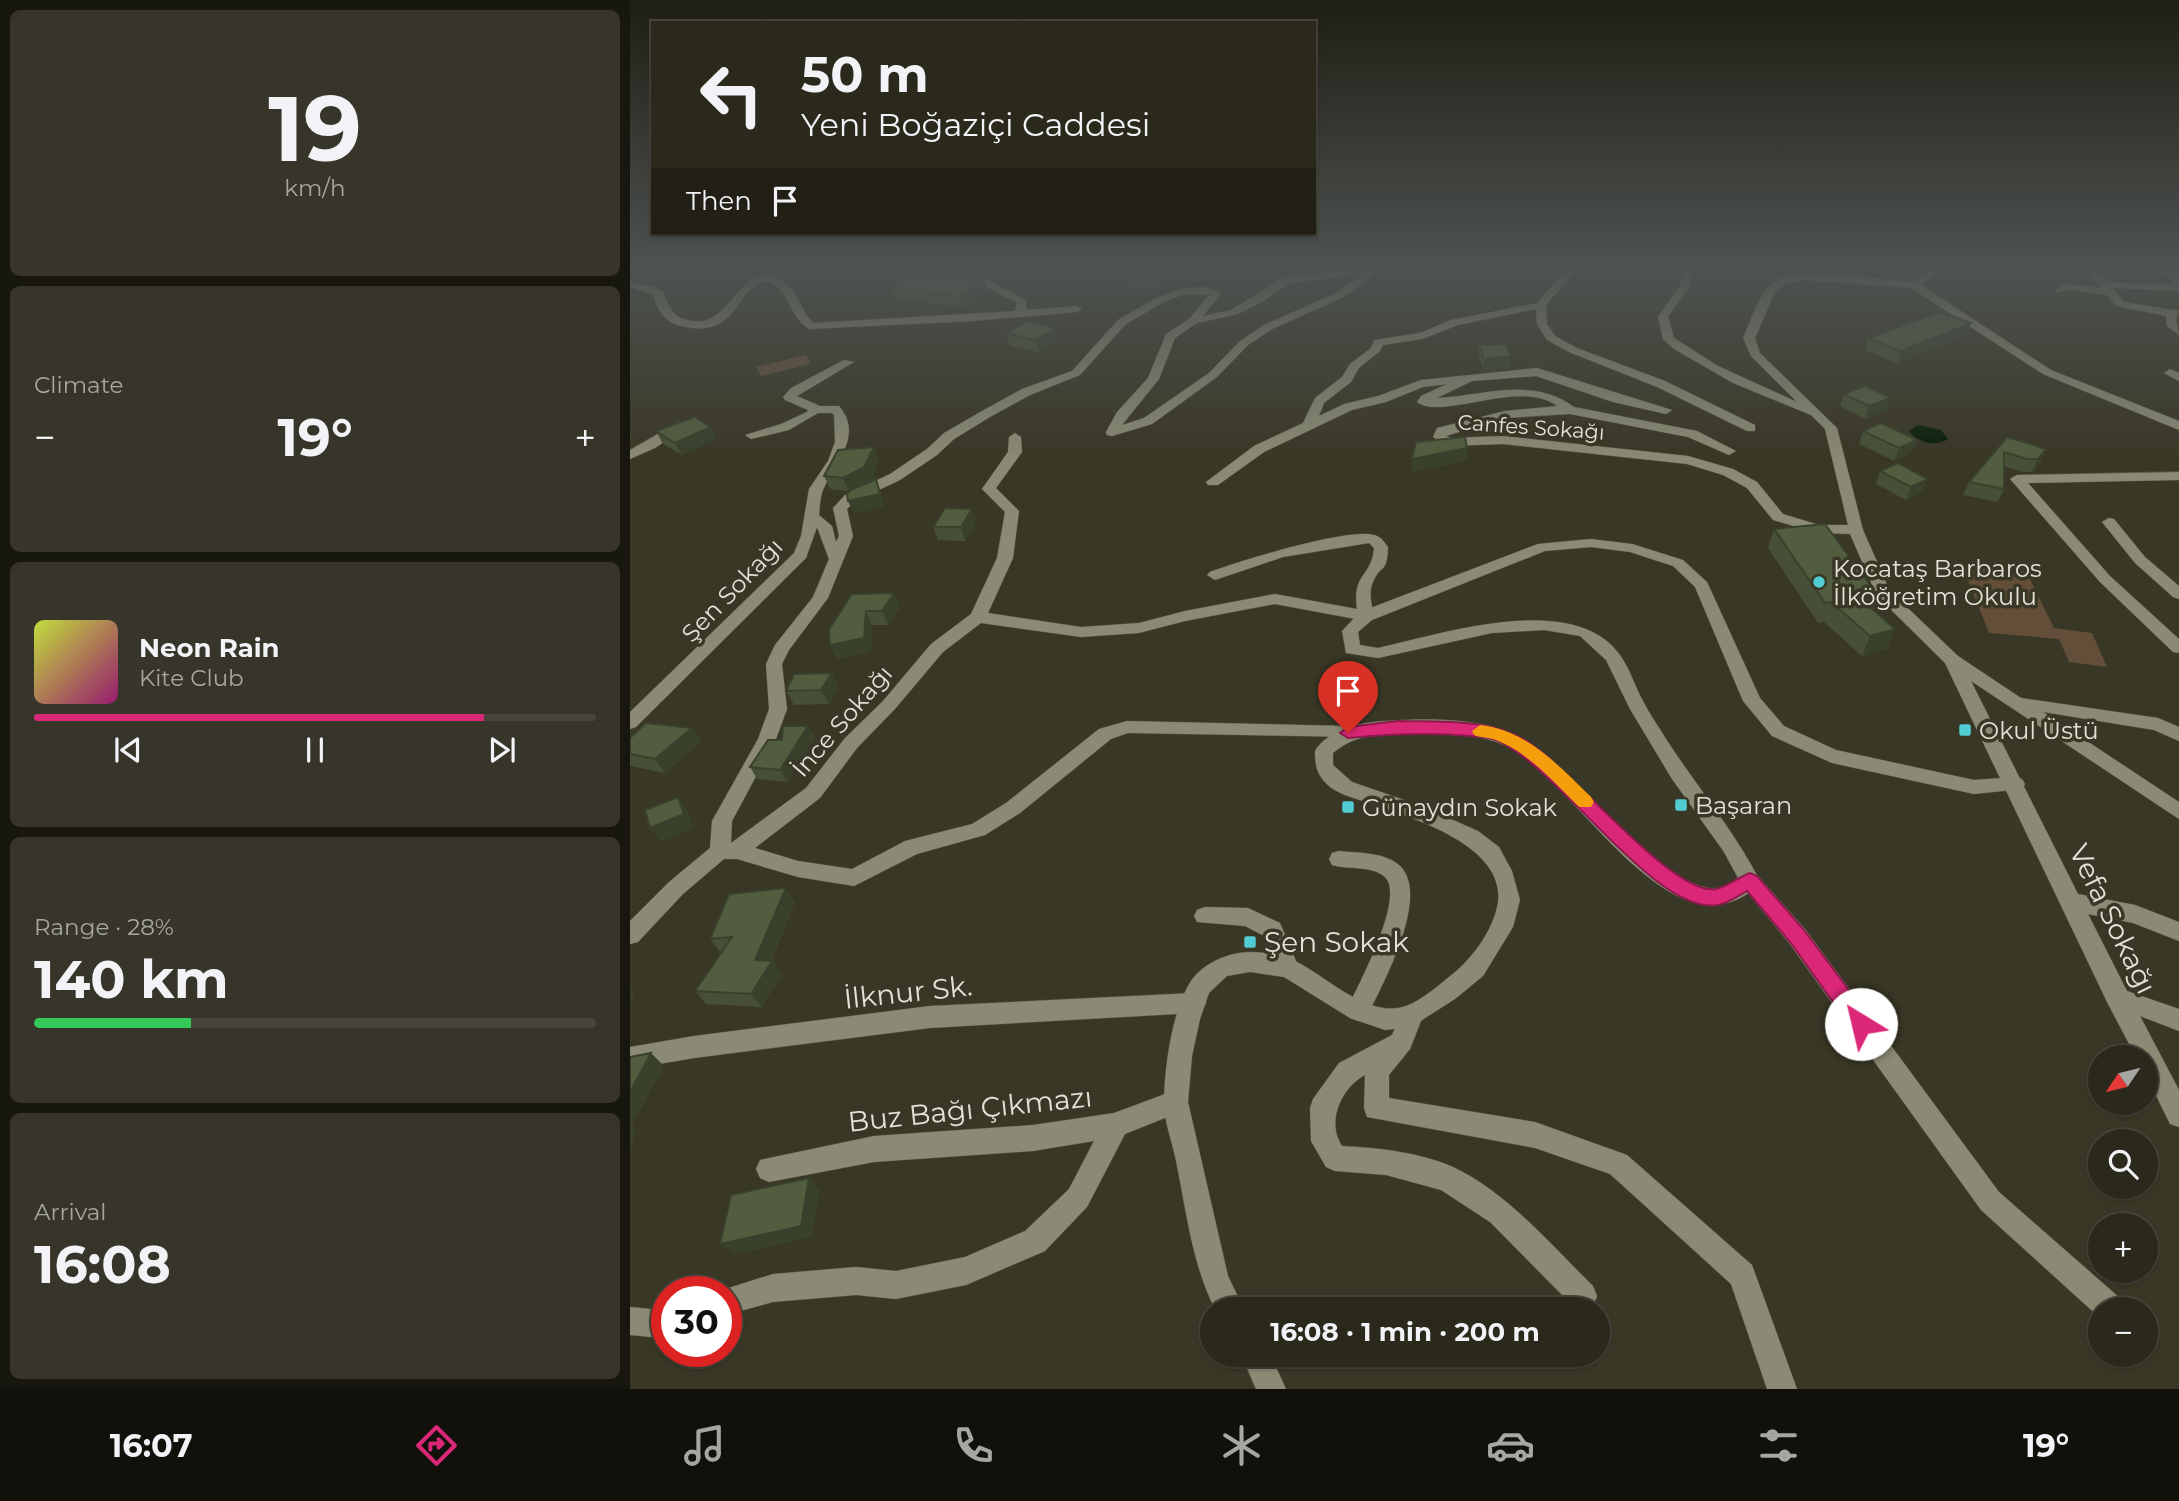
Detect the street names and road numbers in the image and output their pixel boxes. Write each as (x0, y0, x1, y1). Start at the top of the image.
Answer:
street label: Canfes Sokağı (1457, 409, 1605, 445)
street label: Şen Sokağı (675, 532, 789, 648)
street label: İnce Sokağı (786, 659, 898, 783)
street label: Vefa Sokağı (2062, 839, 2164, 999)
street label: İlknur Sk. (842, 968, 974, 1016)
street label: Buz Bağı Çıkmazı (846, 1079, 1094, 1139)

